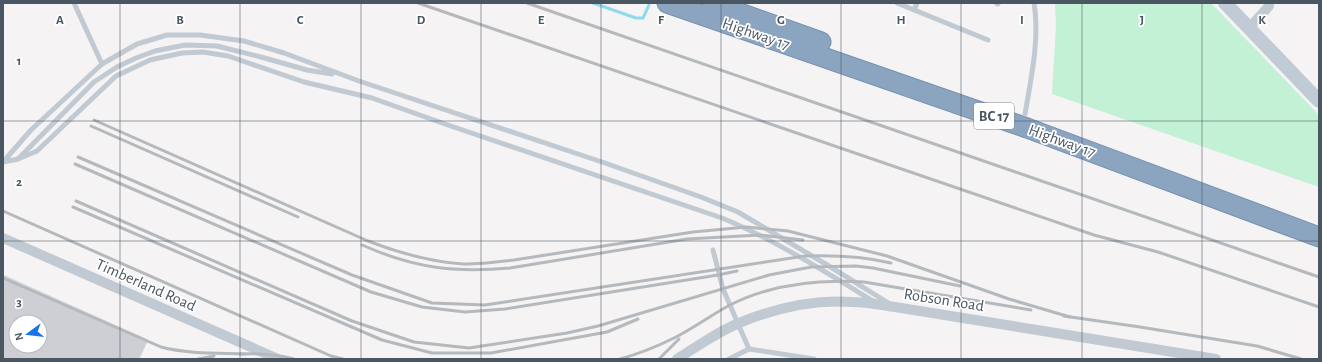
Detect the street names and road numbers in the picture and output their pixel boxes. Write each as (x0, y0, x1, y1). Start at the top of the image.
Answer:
street label: Highway 17 (720, 15, 792, 54)
road number: BC 17 (974, 103, 1014, 129)
street label: Highway 17 (1026, 122, 1098, 162)
street label: Timberland Road (94, 256, 198, 314)
street label: Robson Road (903, 286, 985, 314)

